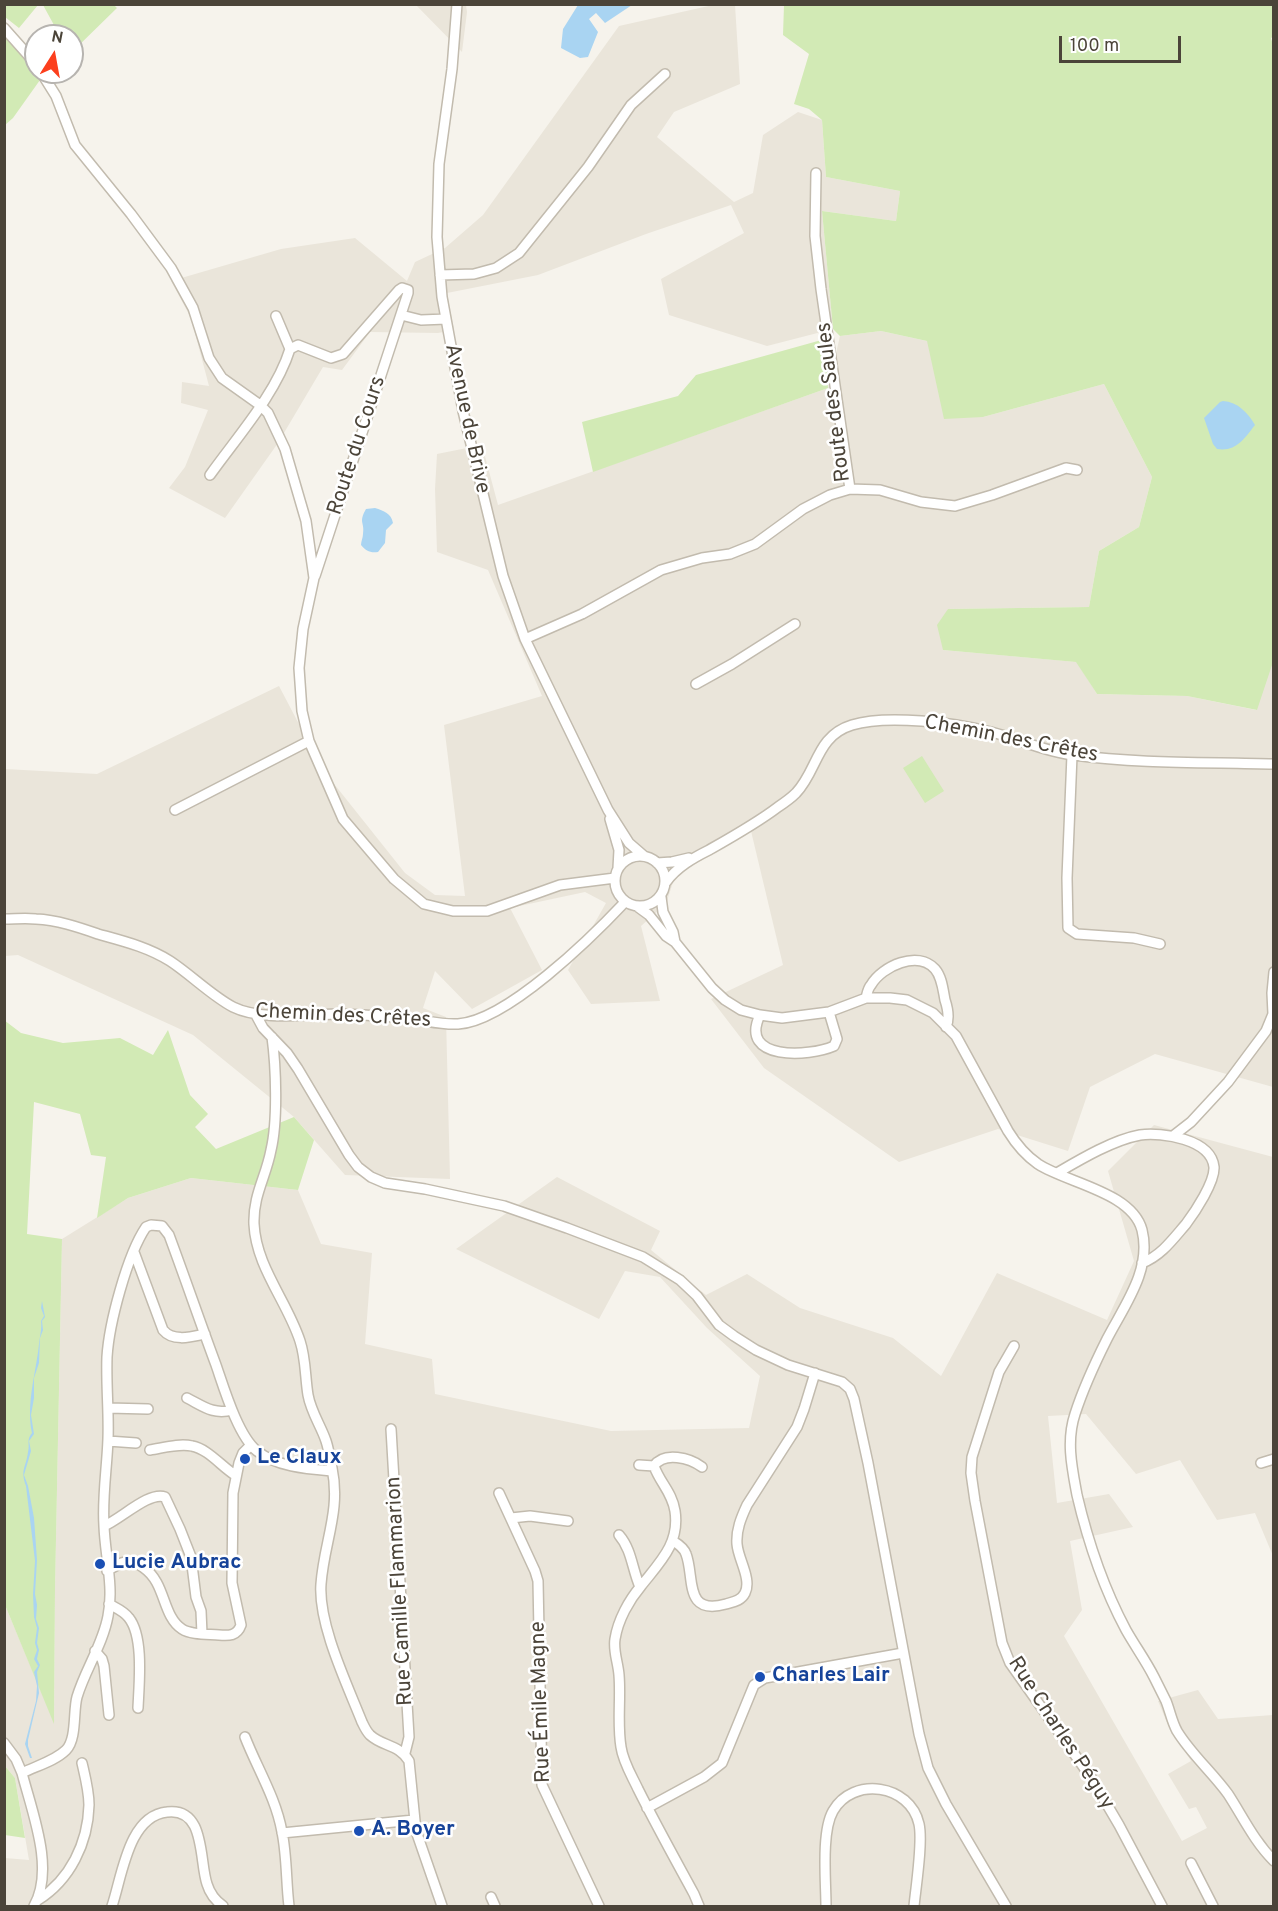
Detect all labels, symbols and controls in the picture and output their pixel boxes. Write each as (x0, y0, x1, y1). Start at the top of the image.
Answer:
north arrow (24, 24, 84, 84)
scale bar (1062, 24, 1184, 62)
text: N (50, 27, 65, 49)
text: 100 m (1070, 35, 1119, 58)
street label: Route des Saules (813, 321, 857, 483)
street label: Avenue de Brive (438, 342, 494, 496)
street label: Route du Cours (324, 373, 392, 519)
street label: Chemin des Crêtes (922, 711, 1100, 769)
street label: Chemin des Crêtes (254, 1000, 432, 1034)
place label: Le Claux (257, 1446, 342, 1472)
marker: Le Claux (238, 1452, 252, 1466)
street label: Rue Camille Flammarion (382, 1476, 420, 1706)
place label: Lucie Aubrac (112, 1551, 242, 1577)
marker: Lucie Aubrac (93, 1557, 107, 1571)
street label: Rue Émile Magne (527, 1621, 557, 1783)
street label: Rue Charles Péguy (1001, 1653, 1119, 1815)
place label: Charles Lair (772, 1664, 890, 1690)
marker: Charles Lair (753, 1670, 767, 1684)
place label: A. Boyer (371, 1818, 455, 1844)
marker: A. Boyer (352, 1824, 366, 1838)

